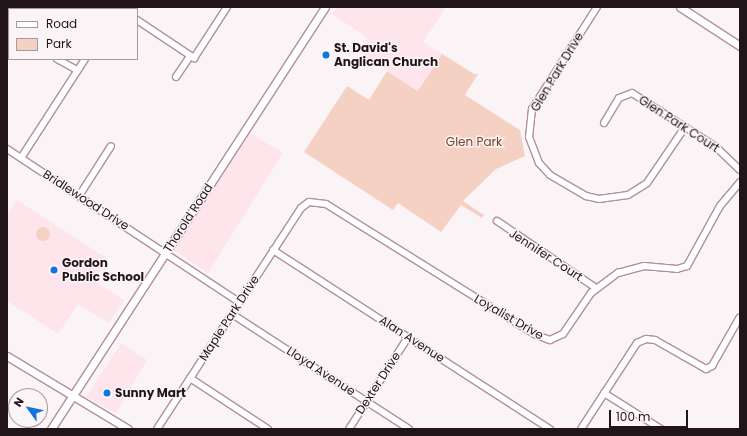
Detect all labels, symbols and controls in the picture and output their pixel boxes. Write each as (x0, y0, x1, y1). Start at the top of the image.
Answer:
legend (8, 8, 138, 60)
text: Road (46, 15, 77, 32)
street label: Glen Park Drive (528, 30, 586, 114)
text: Park (46, 35, 72, 52)
place label: St. David's Anglican Church (334, 41, 438, 69)
marker: St. David's Anglican Church (321, 50, 331, 60)
street label: Glen Park Court (636, 93, 722, 155)
park label: Glen Park (446, 135, 502, 149)
street label: Bridlewood Drive (40, 167, 132, 233)
street label: Thorold Road (160, 181, 216, 255)
street label: Jennifer Court (507, 226, 585, 284)
place label: Gordon Public School (62, 256, 144, 284)
marker: Gordon Public School (49, 265, 59, 275)
street label: Maple Park Drive (196, 272, 262, 364)
street label: Loyalist Drive (472, 291, 546, 343)
street label: Alan Avenue (377, 313, 447, 365)
street label: Lloyd Avenue (284, 343, 358, 399)
street label: Dexter Drive (353, 349, 403, 417)
place label: Sunny Mart (115, 386, 186, 400)
north arrow (8, 388, 48, 428)
marker: Sunny Mart (102, 388, 112, 398)
text: N (10, 394, 28, 410)
scale bar (611, 402, 690, 428)
text: 100 m (616, 408, 650, 425)

